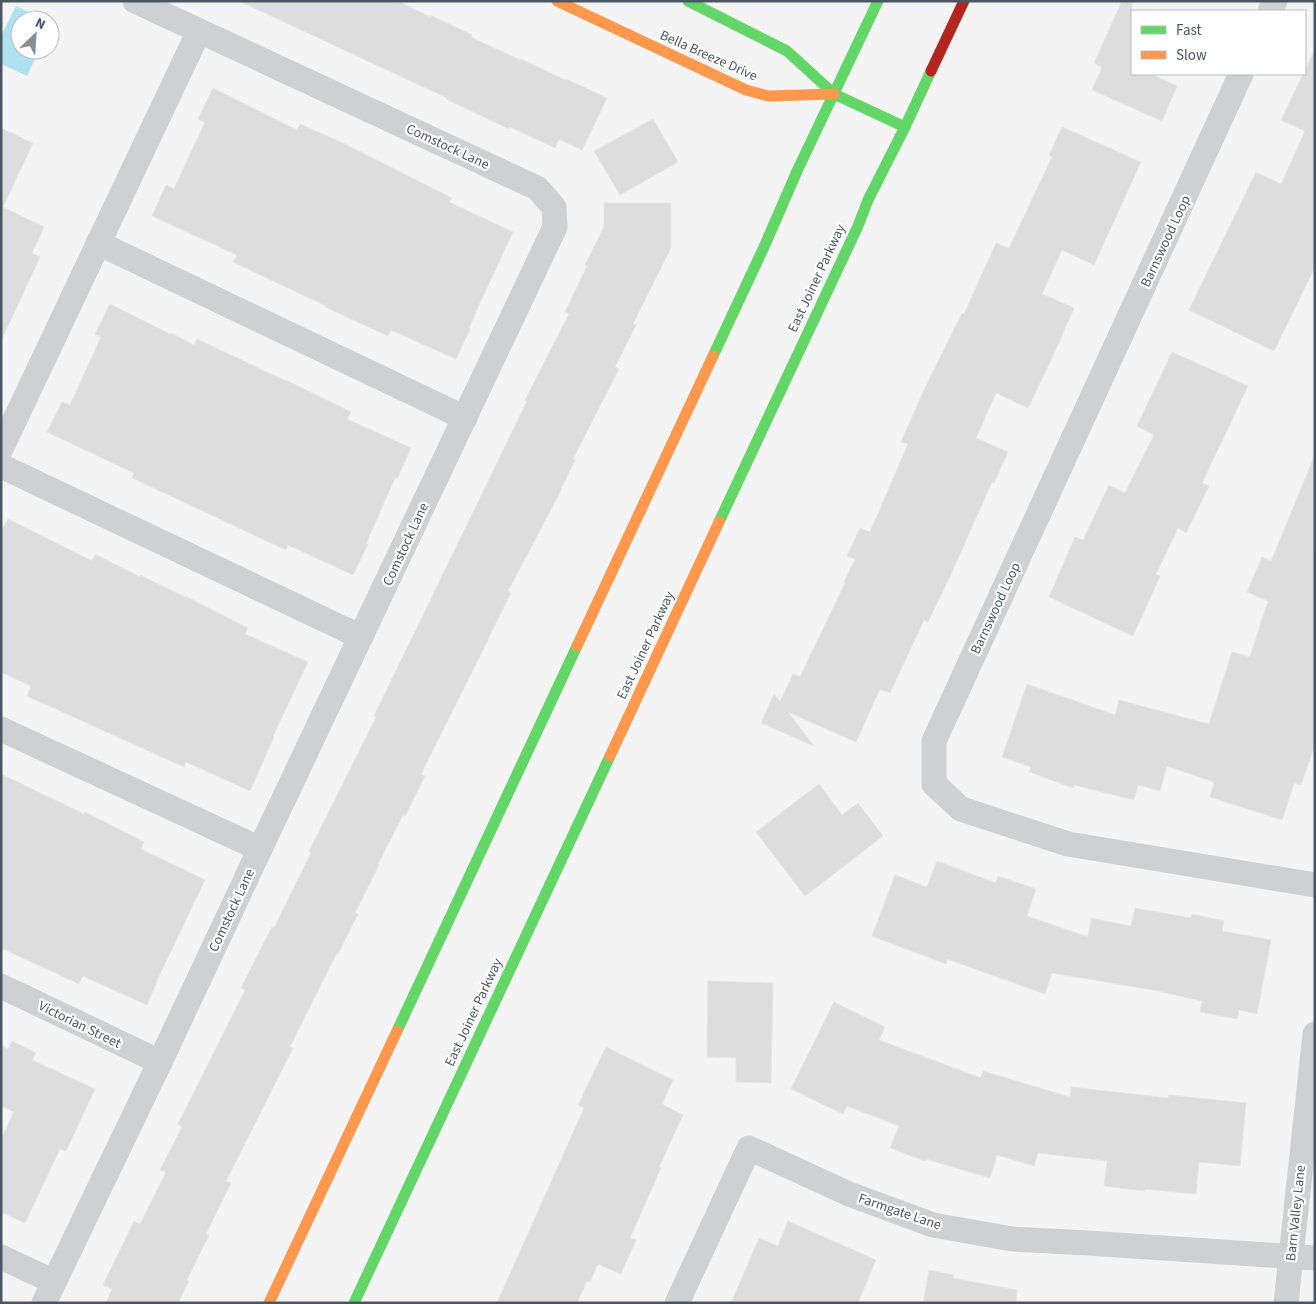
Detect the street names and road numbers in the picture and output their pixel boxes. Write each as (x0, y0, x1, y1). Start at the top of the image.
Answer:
street label: Bella Breeze Drive (657, 25, 761, 86)
street label: Comstock Lane (403, 119, 492, 175)
street label: Barnswood Loop (1136, 192, 1196, 291)
street label: East Joiner Parkway (783, 221, 851, 336)
street label: Comstock Lane (378, 500, 434, 589)
street label: Barnswood Loop (966, 559, 1026, 658)
street label: East Joiner Parkway (612, 588, 680, 703)
street label: Comstock Lane (204, 866, 260, 955)
street label: East Joiner Parkway (440, 955, 508, 1070)
street label: Victorian Street (35, 996, 125, 1054)
street label: Barn Valley Lane (1281, 1164, 1311, 1262)
street label: Farmgate Lane (856, 1188, 944, 1235)

